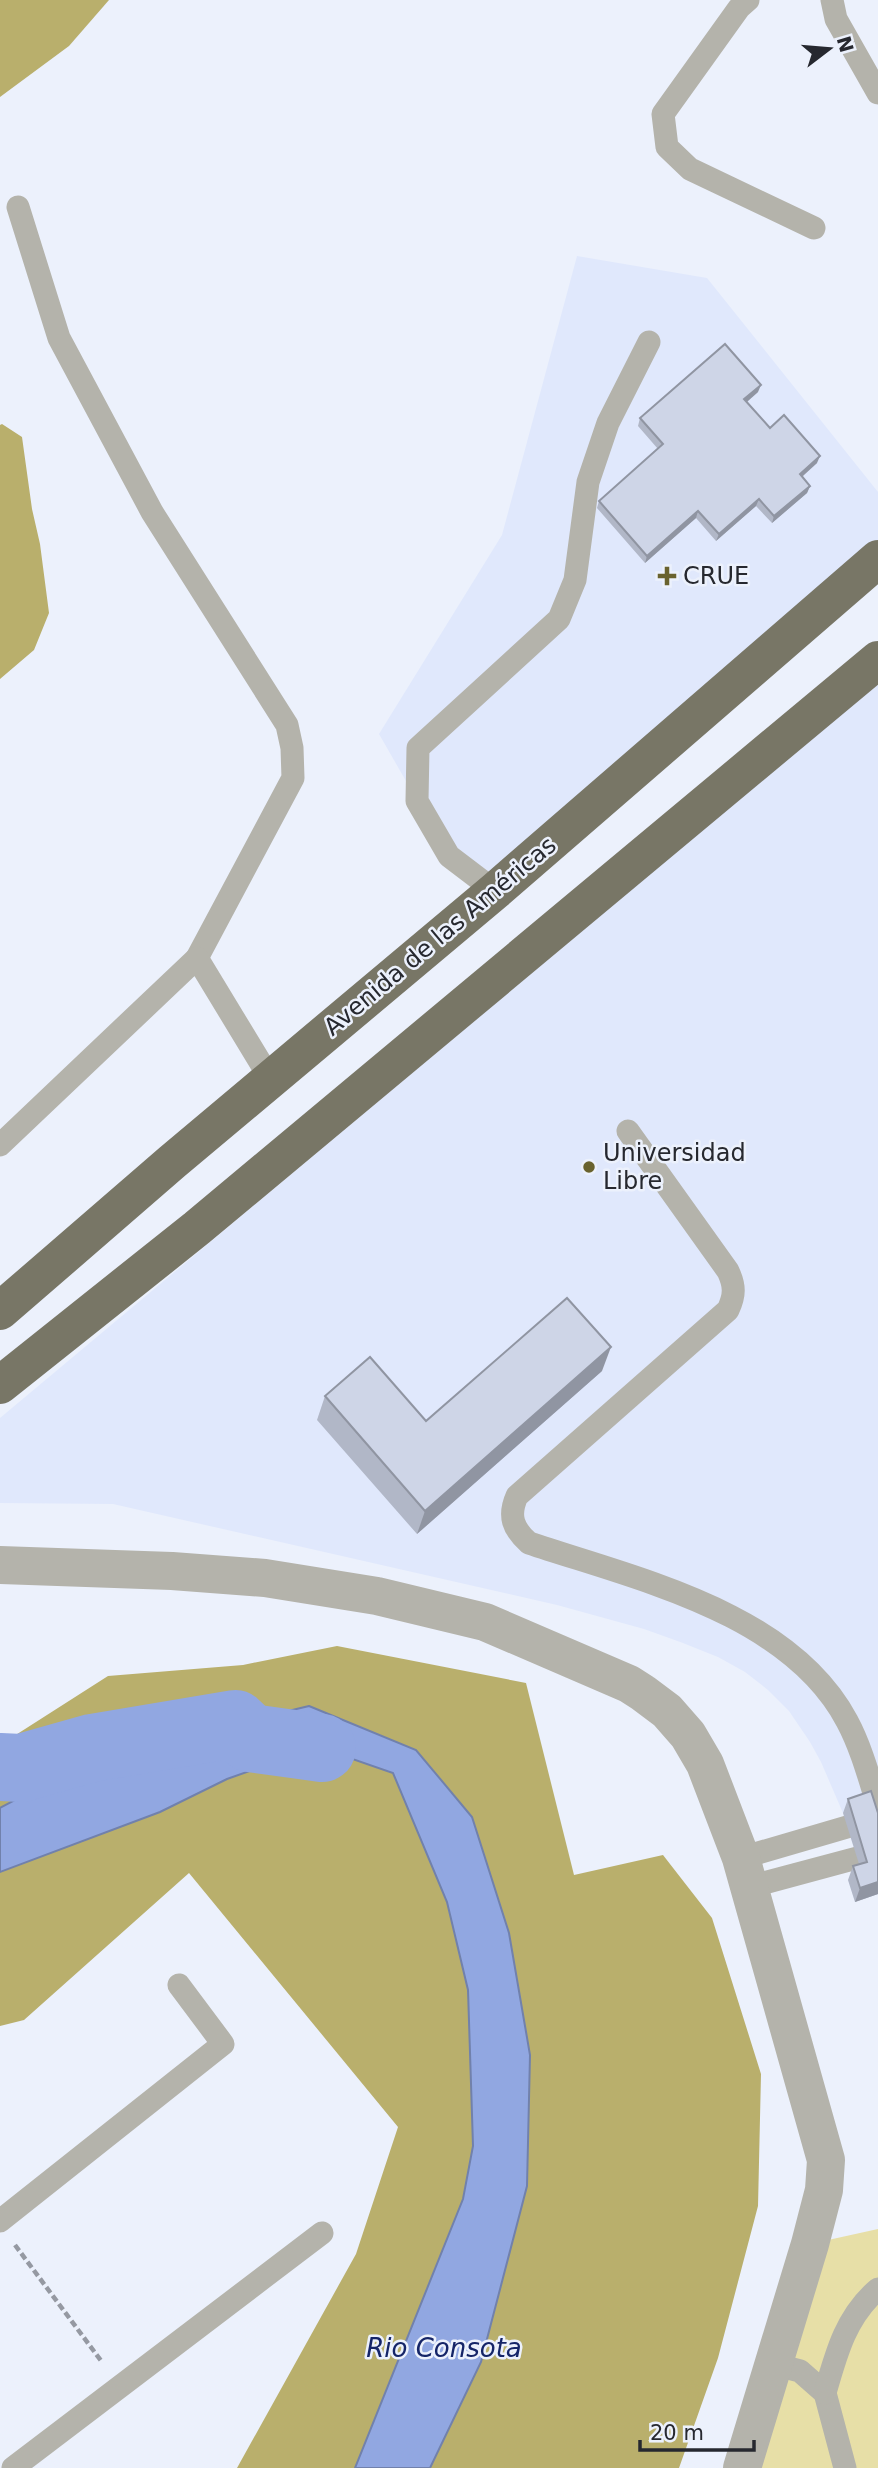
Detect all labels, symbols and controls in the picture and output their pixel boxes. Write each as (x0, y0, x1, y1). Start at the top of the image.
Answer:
north arrow (794, 14, 864, 84)
text: N (833, 34, 858, 55)
place label: CRUE (683, 562, 749, 590)
marker: CRUE (657, 566, 677, 586)
street label: Avenida de las Américas (318, 831, 562, 1041)
place label: Universidad Libre (603, 1139, 746, 1195)
marker: Universidad Libre (581, 1159, 597, 1175)
water label: Rio Consota (366, 2333, 522, 2363)
scale bar (640, 2408, 754, 2452)
text: 20 m (650, 2421, 704, 2445)

